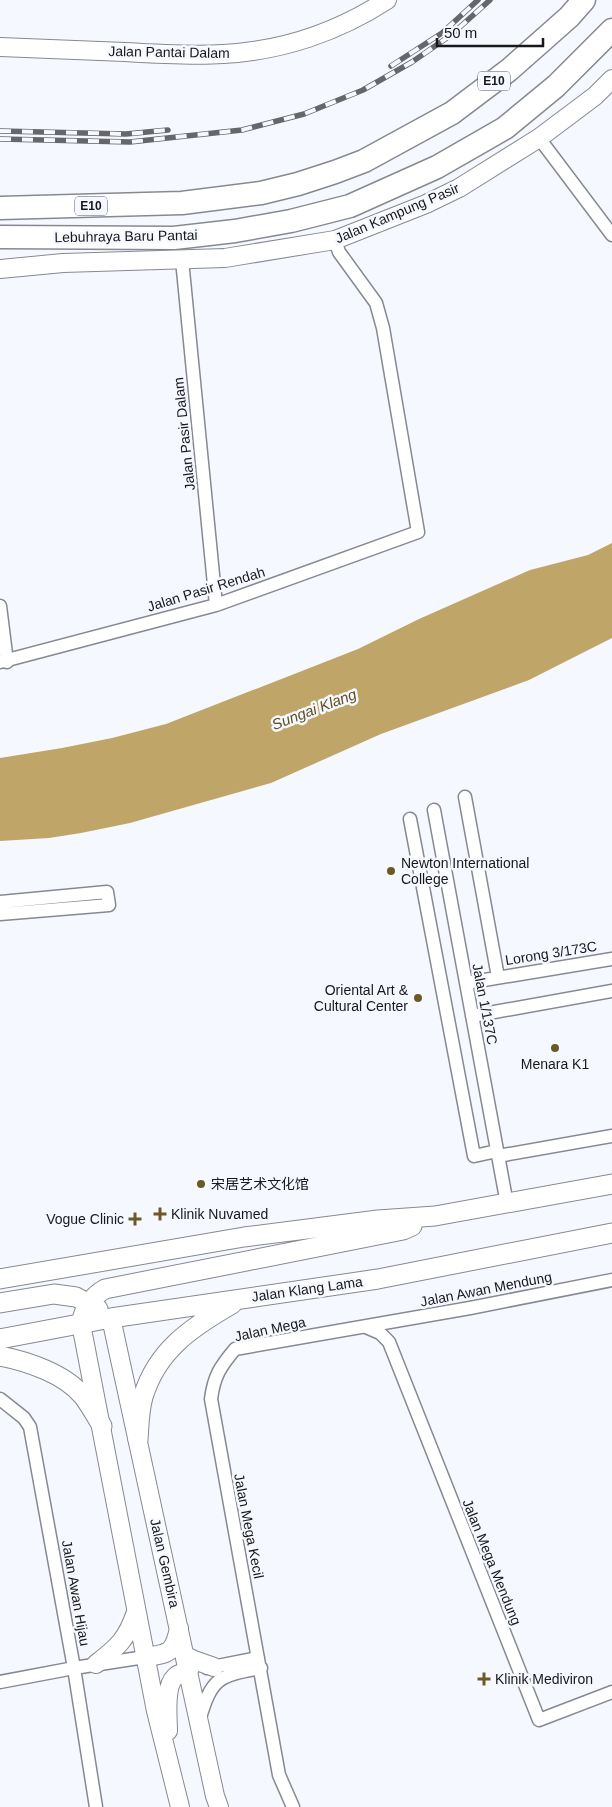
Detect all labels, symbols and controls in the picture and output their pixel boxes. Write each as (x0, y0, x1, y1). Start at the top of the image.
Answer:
scale bar (437, 15, 543, 47)
text: 50 m (444, 24, 477, 41)
street label: Jalan Pantai Dalam (108, 43, 230, 61)
road number: E10 (478, 72, 510, 90)
street label: Jalan Kampung Pasir (333, 180, 462, 246)
road number: E10 (75, 197, 107, 216)
street label: Lebuhraya Baru Pantai (54, 227, 198, 245)
street label: Jalan Pasir Dalam (170, 377, 198, 491)
street label: Jalan Pasir Rendah (145, 563, 267, 615)
water label: Sungai Klang (269, 685, 359, 733)
place label: Newton International College (401, 855, 529, 887)
marker: Newton International College (385, 865, 397, 877)
street label: Lorong 3/173C (504, 938, 598, 968)
street label: Jalan 1/137C (469, 962, 501, 1046)
place label: Oriental Art & Cultural Center (314, 982, 409, 1014)
marker: Oriental Art & Cultural Center (412, 992, 424, 1004)
marker: Menara K1 (549, 1042, 561, 1054)
place label: Menara K1 (521, 1056, 589, 1072)
place label: 宋居艺术文化馆 (211, 1176, 309, 1192)
marker: 宋居艺术文化馆 (195, 1178, 207, 1190)
place label: Klinik Nuvamed (171, 1206, 268, 1222)
marker: Klinik Nuvamed (153, 1207, 167, 1221)
place label: Vogue Clinic (46, 1211, 124, 1227)
marker: Vogue Clinic (128, 1212, 142, 1226)
street label: Jalan Awan Mendung (419, 1268, 553, 1310)
street label: Jalan Klang Lama (250, 1273, 364, 1305)
street label: Jalan Mega (233, 1314, 307, 1344)
street label: Jalan Mega Kecil (231, 1472, 267, 1580)
street label: Jalan Mega Mendung (459, 1497, 525, 1627)
street label: Jalan Gembira (147, 1517, 183, 1609)
street label: Jalan Awan Hijau (59, 1539, 93, 1647)
place label: Klinik Mediviron (495, 1671, 593, 1687)
marker: Klinik Mediviron (477, 1672, 491, 1686)

